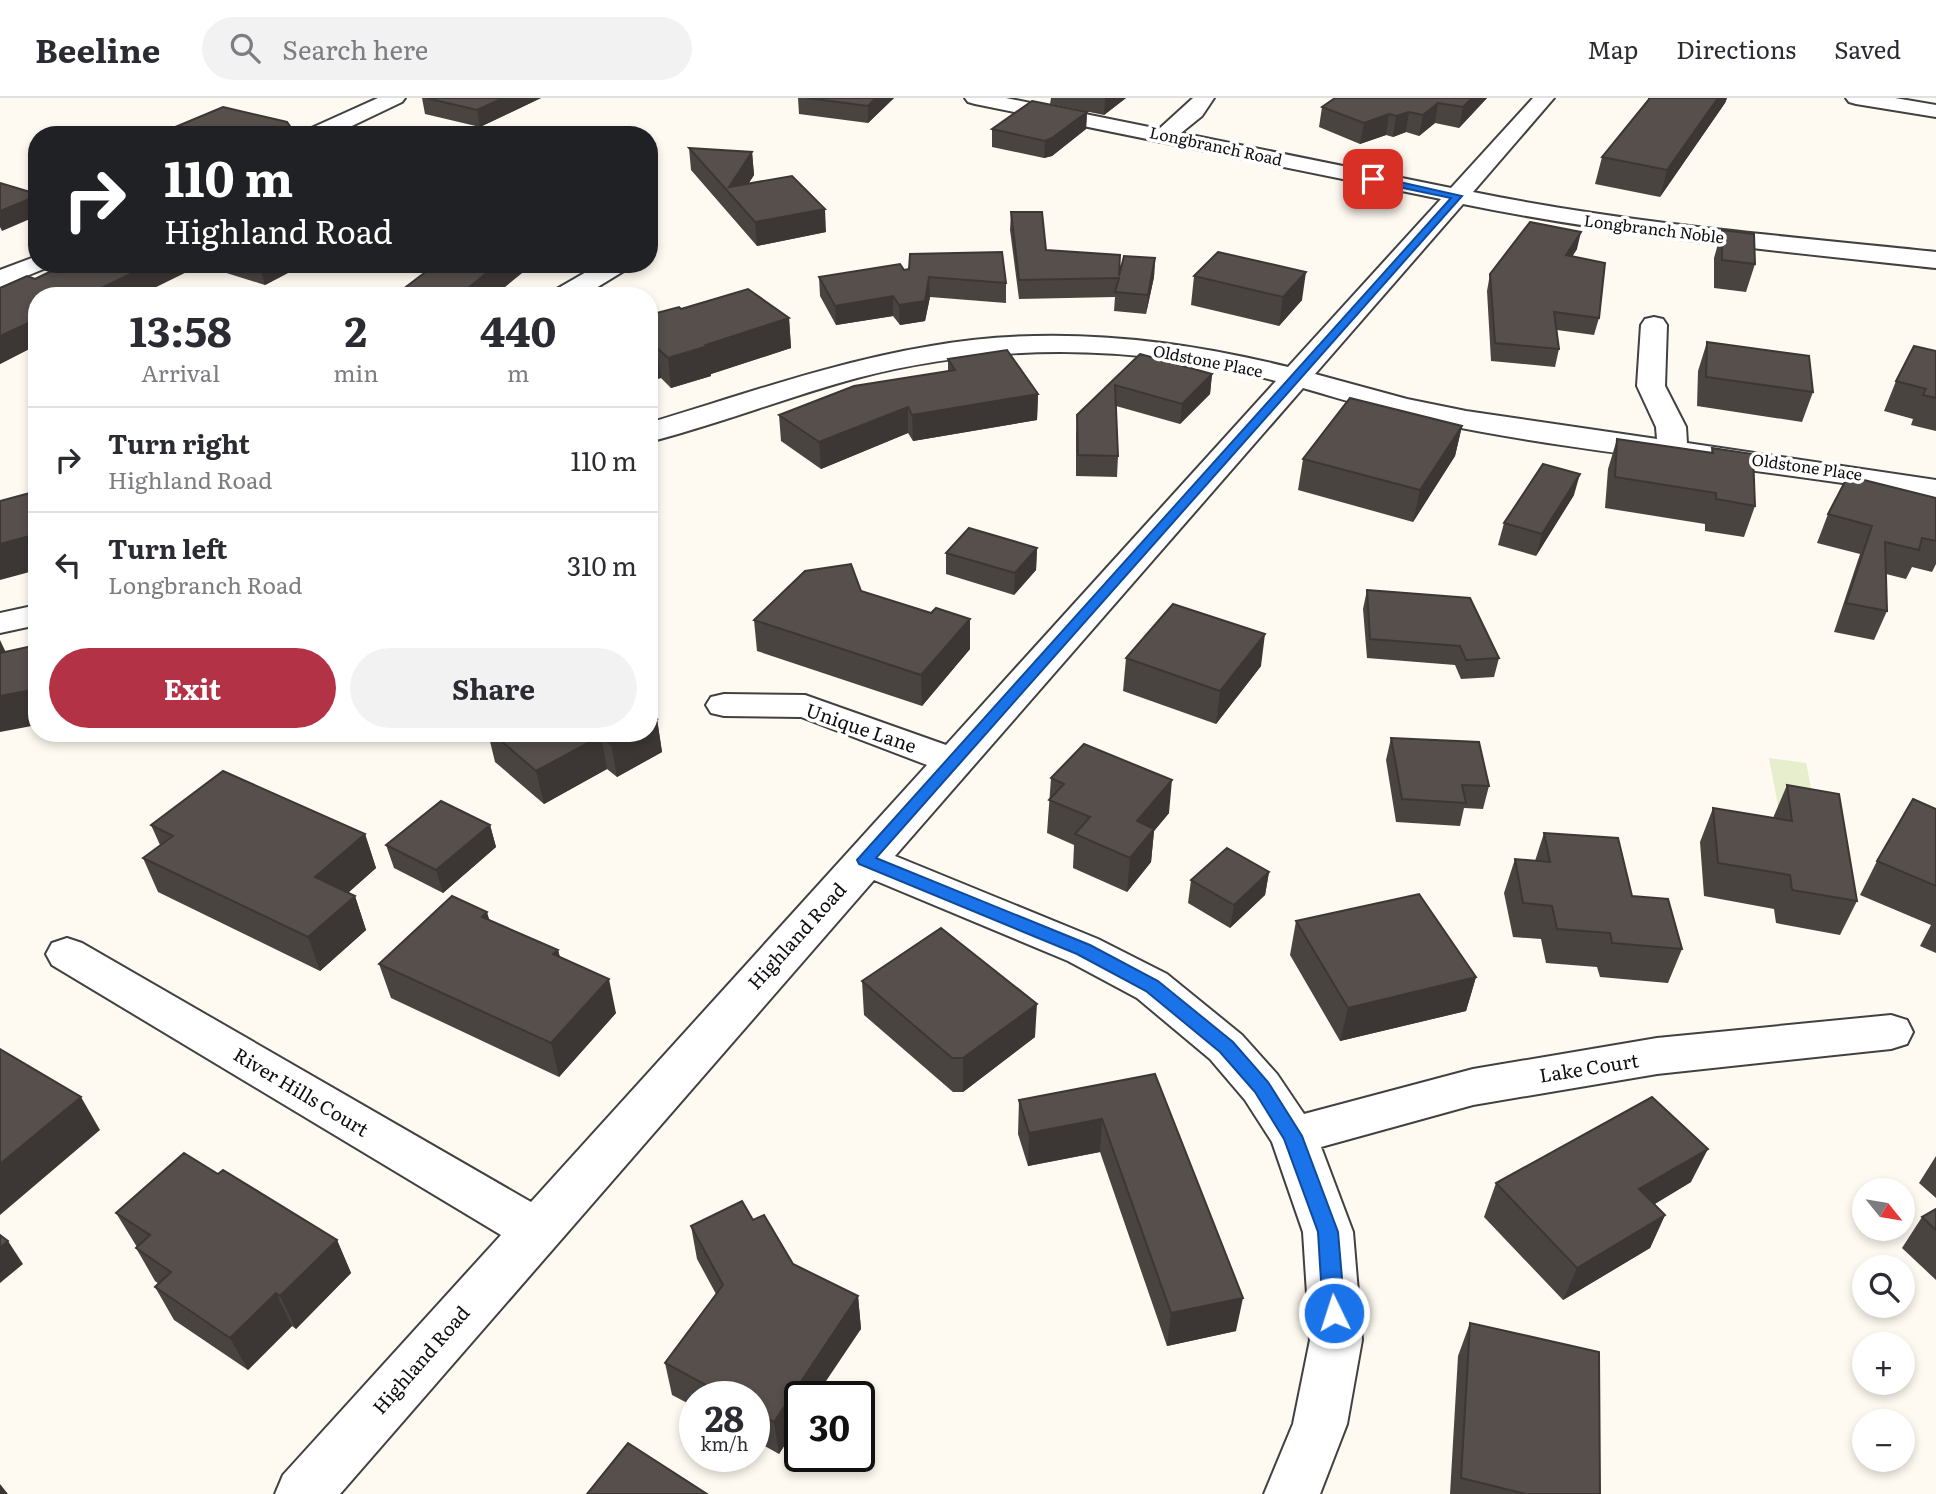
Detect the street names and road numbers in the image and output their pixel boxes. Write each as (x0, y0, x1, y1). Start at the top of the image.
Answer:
street label: Longbranch Road (1148, 119, 1285, 171)
street label: Longbranch Noble (1583, 208, 1725, 249)
street label: Oldstone Place (1151, 338, 1265, 382)
street label: Oldstone Place (1750, 446, 1864, 486)
street label: Unique Lane (802, 695, 921, 759)
street label: Highland Road (740, 875, 852, 995)
street label: River Hills Court (229, 1040, 375, 1143)
street label: Lake Court (1537, 1045, 1641, 1089)
street label: Highland Road (365, 1299, 476, 1420)

